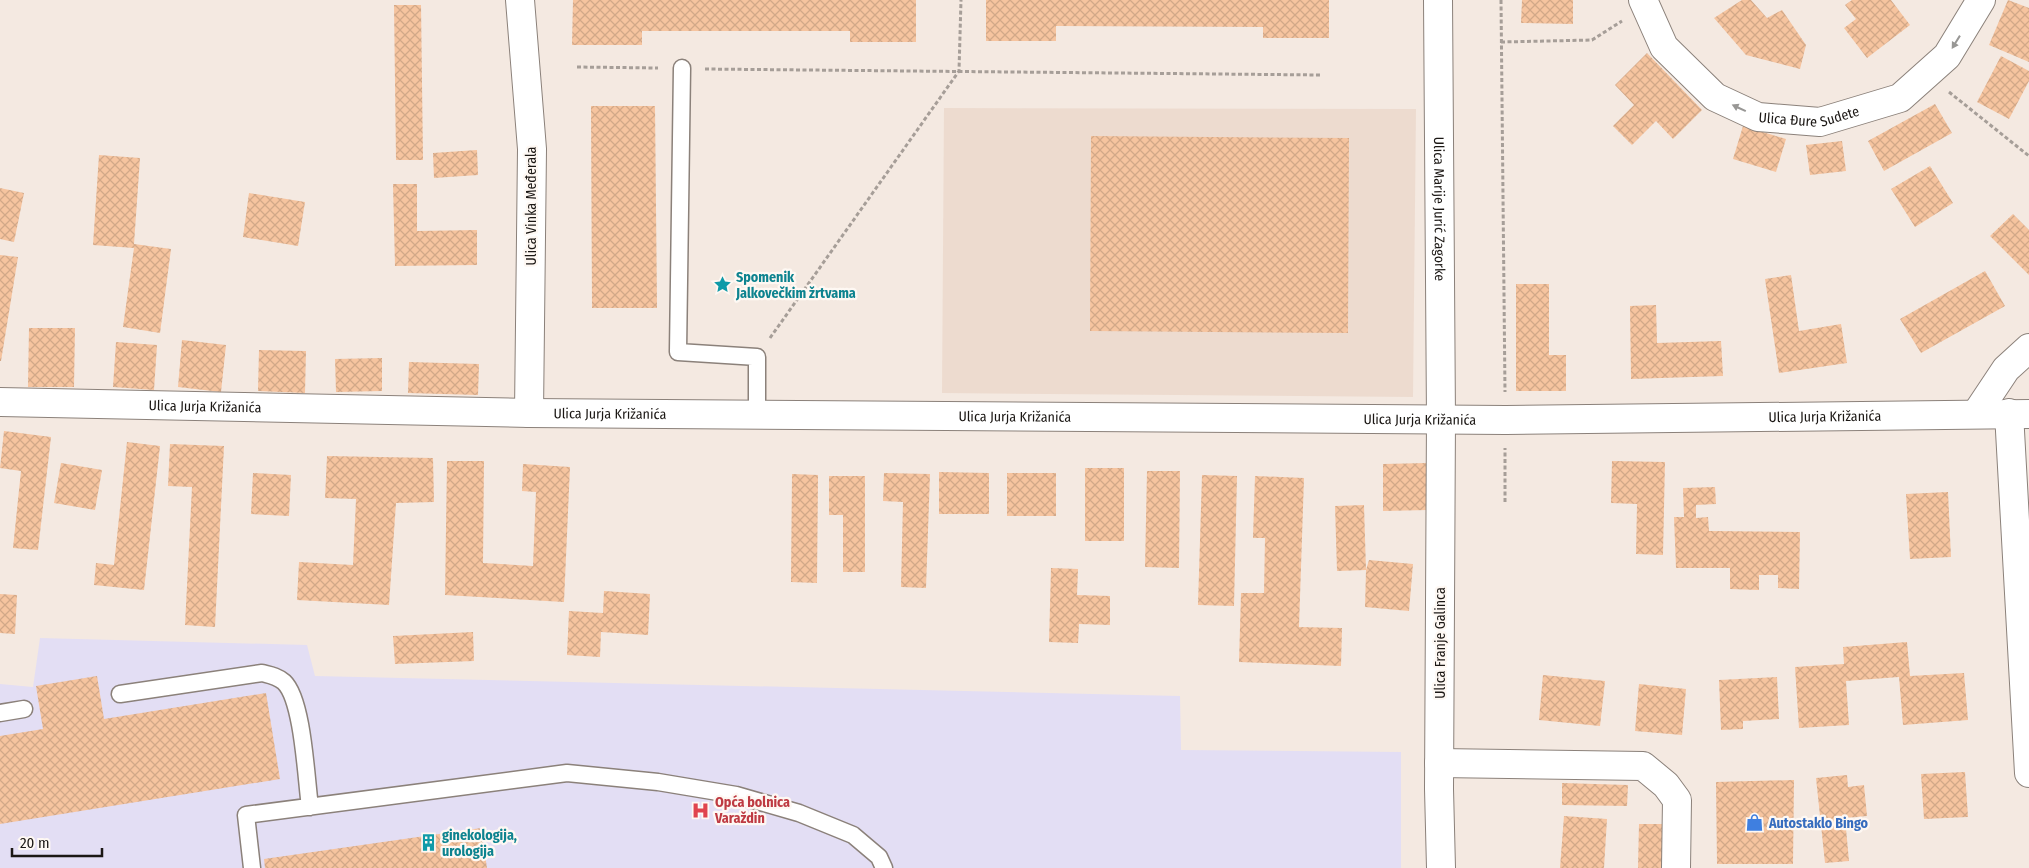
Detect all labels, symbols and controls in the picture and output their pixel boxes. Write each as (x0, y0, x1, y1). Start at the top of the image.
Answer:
one-way arrow (1952, 35, 1961, 48)
street label: Ulica Đure Sudete (1758, 102, 1861, 131)
one-way arrow (1732, 104, 1746, 112)
street label: Ulica Marije Jurić Zagorke (1430, 137, 1449, 281)
street label: Ulica Vinka Međerala (523, 146, 540, 265)
place label: Spomenik Jalkovečkim žrtvama (735, 269, 856, 302)
place icon: Spomenik Jalkovečkim žrtvama (712, 275, 732, 295)
street label: Ulica Jurja Križanića (148, 397, 262, 416)
street label: Ulica Jurja Križanića (553, 405, 666, 422)
street label: Ulica Jurja Križanića (1768, 407, 1881, 425)
street label: Ulica Jurja Križanića (958, 408, 1071, 425)
street label: Ulica Jurja Križanića (1363, 410, 1476, 428)
street label: Ulica Franje Galinca (1432, 587, 1449, 699)
place label: Opća bolnica Varaždin (714, 794, 790, 827)
hospital icon: Opća bolnica Varaždin (691, 800, 711, 820)
shop icon: Autostaklo Bingo (1745, 813, 1765, 833)
place label: Autostaklo Bingo (1768, 815, 1869, 832)
scale bar (12, 826, 102, 858)
place label: ginekologija, urologija (442, 827, 517, 860)
building icon: ginekologija, urologija (418, 833, 438, 853)
text: 20 m (20, 834, 50, 852)

